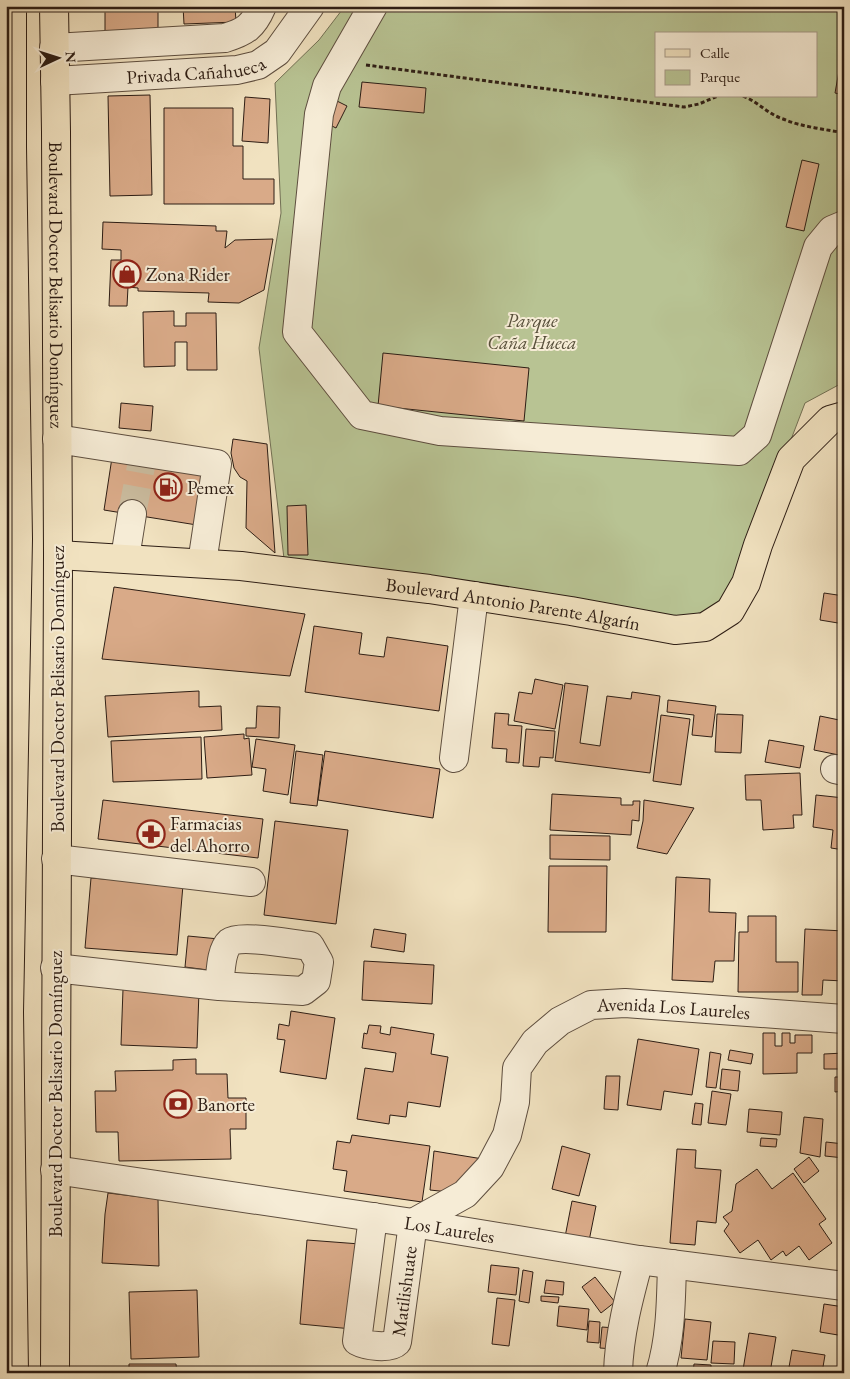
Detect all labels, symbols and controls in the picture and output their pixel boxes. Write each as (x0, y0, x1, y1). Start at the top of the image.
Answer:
north arrow (32, 32, 82, 82)
legend (655, 32, 818, 98)
text: Calle (700, 43, 730, 62)
text: N (62, 51, 80, 64)
street label: Privada Cañahueca (126, 51, 271, 89)
text: Parque (700, 67, 740, 86)
street label: Boulevard Doctor Belisario Domínguez (44, 141, 70, 429)
shop icon: Zona Rider (112, 259, 142, 289)
place label: Zona Rider (146, 262, 231, 287)
park label: Parque Caña Hueca (487, 308, 577, 355)
fuel station icon: Pemex (153, 472, 183, 502)
place label: Pemex (187, 475, 235, 500)
street label: Boulevard Doctor Belisario Domínguez (45, 545, 70, 832)
street label: Boulevard Antonio Parente Algarín (384, 571, 642, 636)
place label: Farmacias del Ahorro (170, 811, 250, 858)
pharmacy icon: Farmacias del Ahorro (136, 819, 166, 849)
street label: Boulevard Doctor Belisario Domínguez (43, 950, 68, 1237)
street label: Avenida Los Laureles (595, 990, 751, 1025)
bank icon: Banorte (163, 1089, 193, 1119)
place label: Banorte (197, 1092, 255, 1117)
street label: Los Laureles (403, 1209, 497, 1249)
street label: Matilishuate (385, 1244, 422, 1338)

